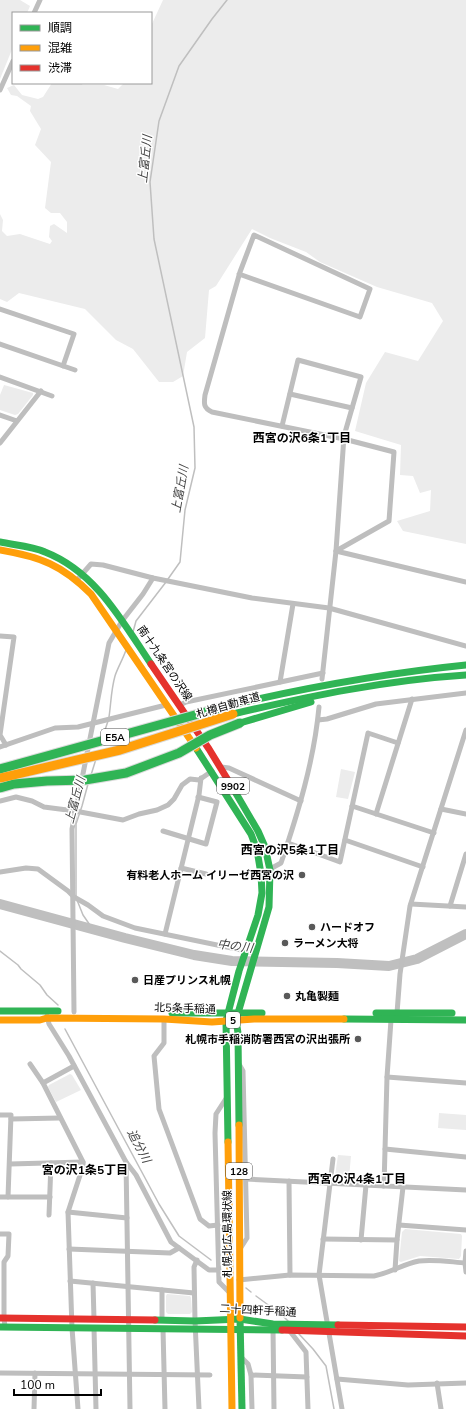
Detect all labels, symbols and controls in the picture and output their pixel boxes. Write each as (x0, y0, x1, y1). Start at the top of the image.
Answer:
legend (12, 12, 152, 84)
text: 順調 (48, 20, 72, 36)
text: 混雑 (48, 40, 72, 56)
text: 渋滞 (48, 60, 72, 76)
water label: 上富丘川 (135, 132, 156, 184)
district label: 西宮の沢6条1丁目 (253, 430, 351, 446)
water label: 上富丘川 (168, 462, 192, 514)
street label: 南十九条宮の沢線 (134, 623, 195, 704)
street label: 札樽自動車道 (194, 689, 262, 722)
road number: E5A (101, 729, 129, 745)
water label: 上富丘川 (61, 773, 89, 825)
road number: 9902 (217, 778, 249, 794)
district label: 西宮の沢5条1丁目 (241, 842, 339, 858)
place label: 有料老人ホーム イリーゼ西宮の沢 (126, 868, 294, 883)
marker: 有料老人ホーム イリーゼ西宮の沢 (297, 870, 307, 880)
place label: ハードオフ (320, 920, 375, 935)
marker: ハードオフ (307, 922, 317, 932)
water label: 中の川 (216, 936, 256, 956)
place label: ラーメン大将 (293, 936, 359, 951)
marker: ラーメン大将 (280, 938, 290, 948)
place label: 日産プリンス札幌 (143, 973, 231, 988)
marker: 日産プリンス札幌 (130, 975, 140, 985)
place label: 丸亀製麺 (295, 989, 339, 1004)
marker: 丸亀製麺 (282, 991, 292, 1001)
street label: 北5条手稲通 (154, 1000, 216, 1017)
road number: 5 (226, 1012, 240, 1028)
place label: 札幌市手稲消防署西宮の沢出張所 (185, 1032, 350, 1047)
marker: 札幌市手稲消防署西宮の沢出張所 (353, 1034, 363, 1044)
water label: 追分川 (123, 1126, 155, 1167)
district label: 宮の沢1条5丁目 (42, 1162, 128, 1178)
road number: 128 (226, 1163, 252, 1179)
district label: 西宮の沢4条1丁目 (308, 1171, 406, 1187)
street label: 札幌北広島環状線 (220, 1190, 235, 1278)
street label: 二十四軒手稲通 (219, 1301, 297, 1320)
scale bar (14, 1371, 101, 1397)
text: 100 m (20, 1377, 55, 1393)

